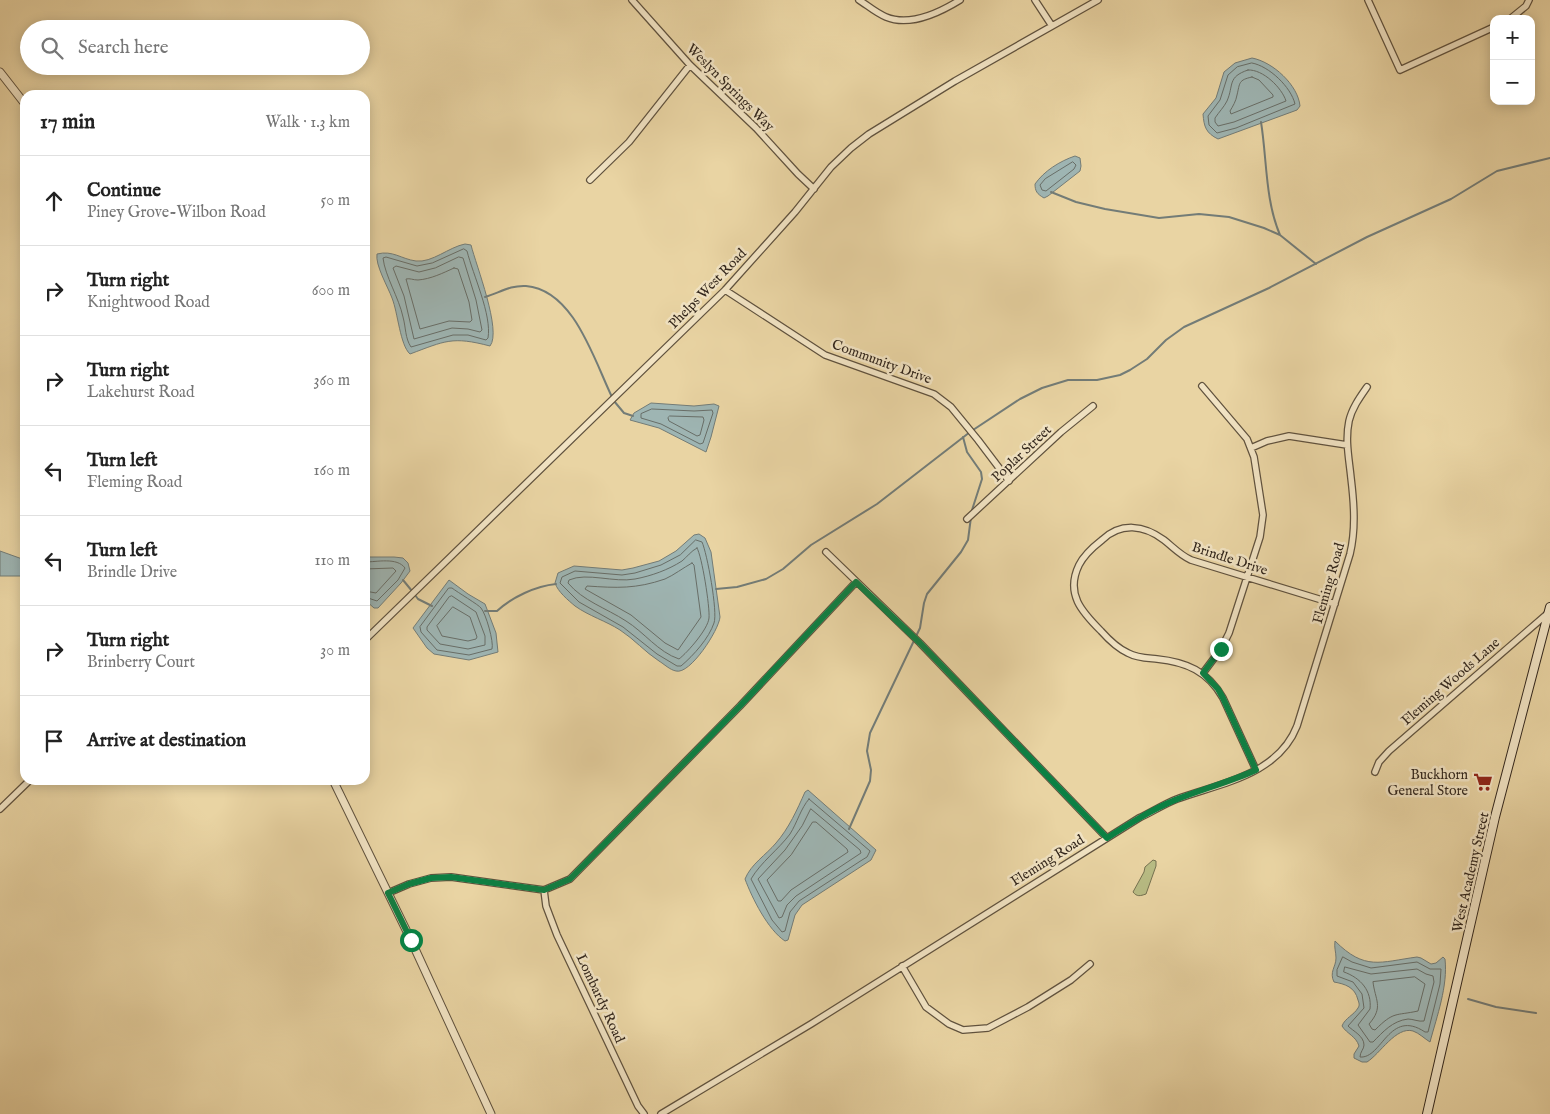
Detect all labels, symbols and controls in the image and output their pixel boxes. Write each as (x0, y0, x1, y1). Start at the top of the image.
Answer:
map controls (1490, 15, 1535, 105)
button: + (1490, 15, 1535, 60)
search box (20, 20, 370, 75)
icon: search (38, 34, 66, 62)
text: Search here (78, 36, 169, 60)
street label: Weslyn Springs Way (683, 40, 778, 136)
button: − (1490, 60, 1535, 105)
text: 17 min (40, 109, 95, 136)
text: Walk · 1.3 km (266, 113, 350, 133)
text: Continue (87, 179, 161, 203)
icon: ahead (40, 187, 68, 215)
text: 50 m (321, 191, 350, 211)
text: Piney Grove-Wilbon Road (87, 203, 266, 223)
street label: Phelps West Road (665, 244, 751, 333)
text: Turn right (87, 269, 169, 293)
icon: right (40, 277, 68, 305)
text: 600 m (312, 281, 350, 301)
text: Knightwood Road (87, 293, 210, 313)
street label: Community Drive (829, 336, 935, 389)
text: Turn right (87, 359, 169, 383)
icon: right (40, 367, 68, 395)
text: 360 m (314, 371, 350, 391)
text: Lakehurst Road (87, 383, 194, 403)
street label: Poplar Street (988, 421, 1056, 486)
text: Turn left (87, 449, 158, 473)
icon: left (40, 457, 68, 485)
text: 160 m (314, 461, 350, 481)
text: Fleming Road (87, 473, 182, 493)
street label: Brindle Drive (1189, 538, 1271, 580)
text: Turn left (87, 539, 158, 563)
street label: Fleming Road (1309, 540, 1349, 626)
icon: left (40, 547, 68, 575)
text: 110 m (314, 551, 350, 571)
text: Brindle Drive (87, 563, 177, 583)
text: Turn right (87, 629, 169, 653)
street label: Fleming Woods Lane (1398, 634, 1504, 729)
icon: right (40, 637, 68, 665)
route end (1210, 638, 1233, 661)
text: 30 m (320, 641, 350, 661)
text: Brinberry Court (87, 653, 195, 673)
icon: arrive (40, 727, 68, 755)
text: Arrive at destination (87, 729, 246, 753)
place label: Buckhorn General Store (1387, 766, 1469, 800)
supermarket icon: Buckhorn General Store (1472, 771, 1494, 793)
street label: West Academy Street (1448, 810, 1494, 934)
street label: Fleming Road (1007, 831, 1088, 891)
route start (400, 929, 423, 952)
street label: Lombardy Road (572, 951, 629, 1046)

